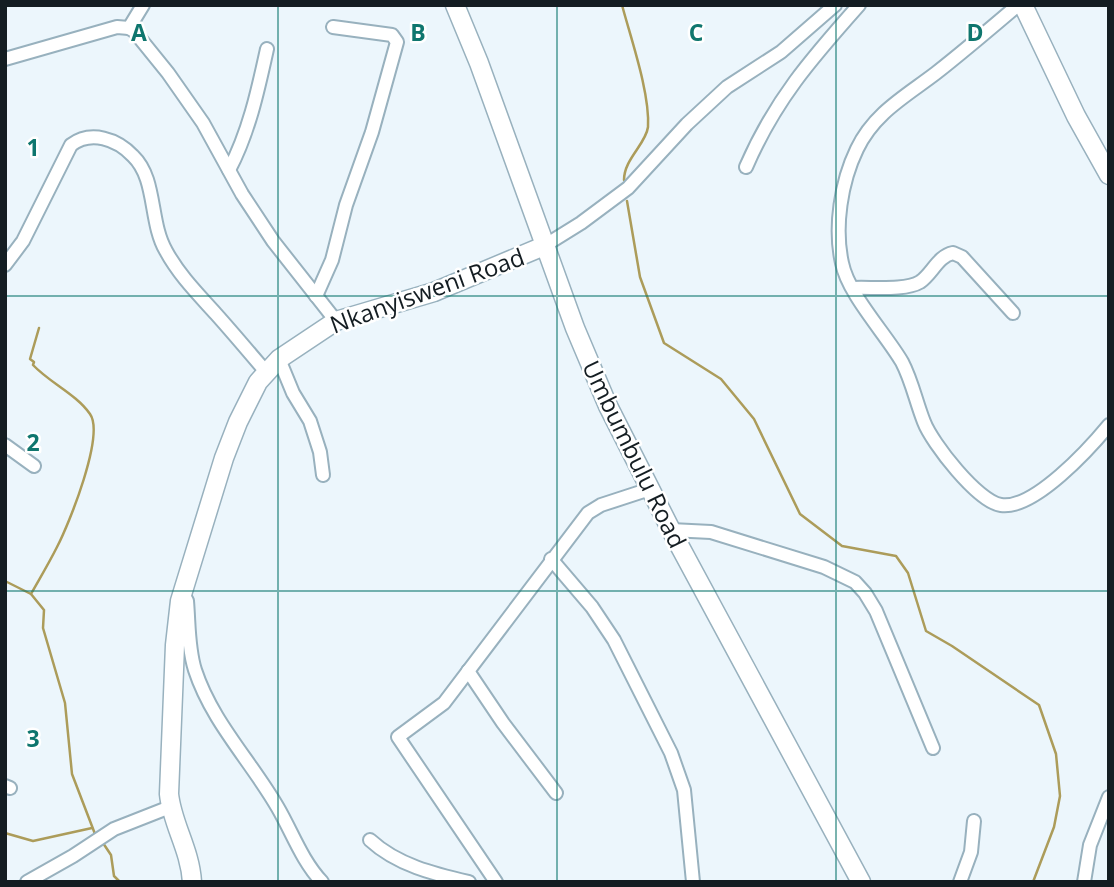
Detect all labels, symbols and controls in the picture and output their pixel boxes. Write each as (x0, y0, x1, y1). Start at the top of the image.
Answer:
text: A (131, 16, 147, 48)
text: B (410, 16, 426, 48)
text: C (689, 16, 703, 48)
text: D (966, 16, 984, 48)
text: 1 (26, 131, 40, 163)
street label: Nkanyisweni Road (325, 240, 529, 340)
street label: Umbumbulu Road (575, 355, 695, 553)
text: 2 (26, 426, 40, 458)
text: 3 (26, 722, 40, 754)

